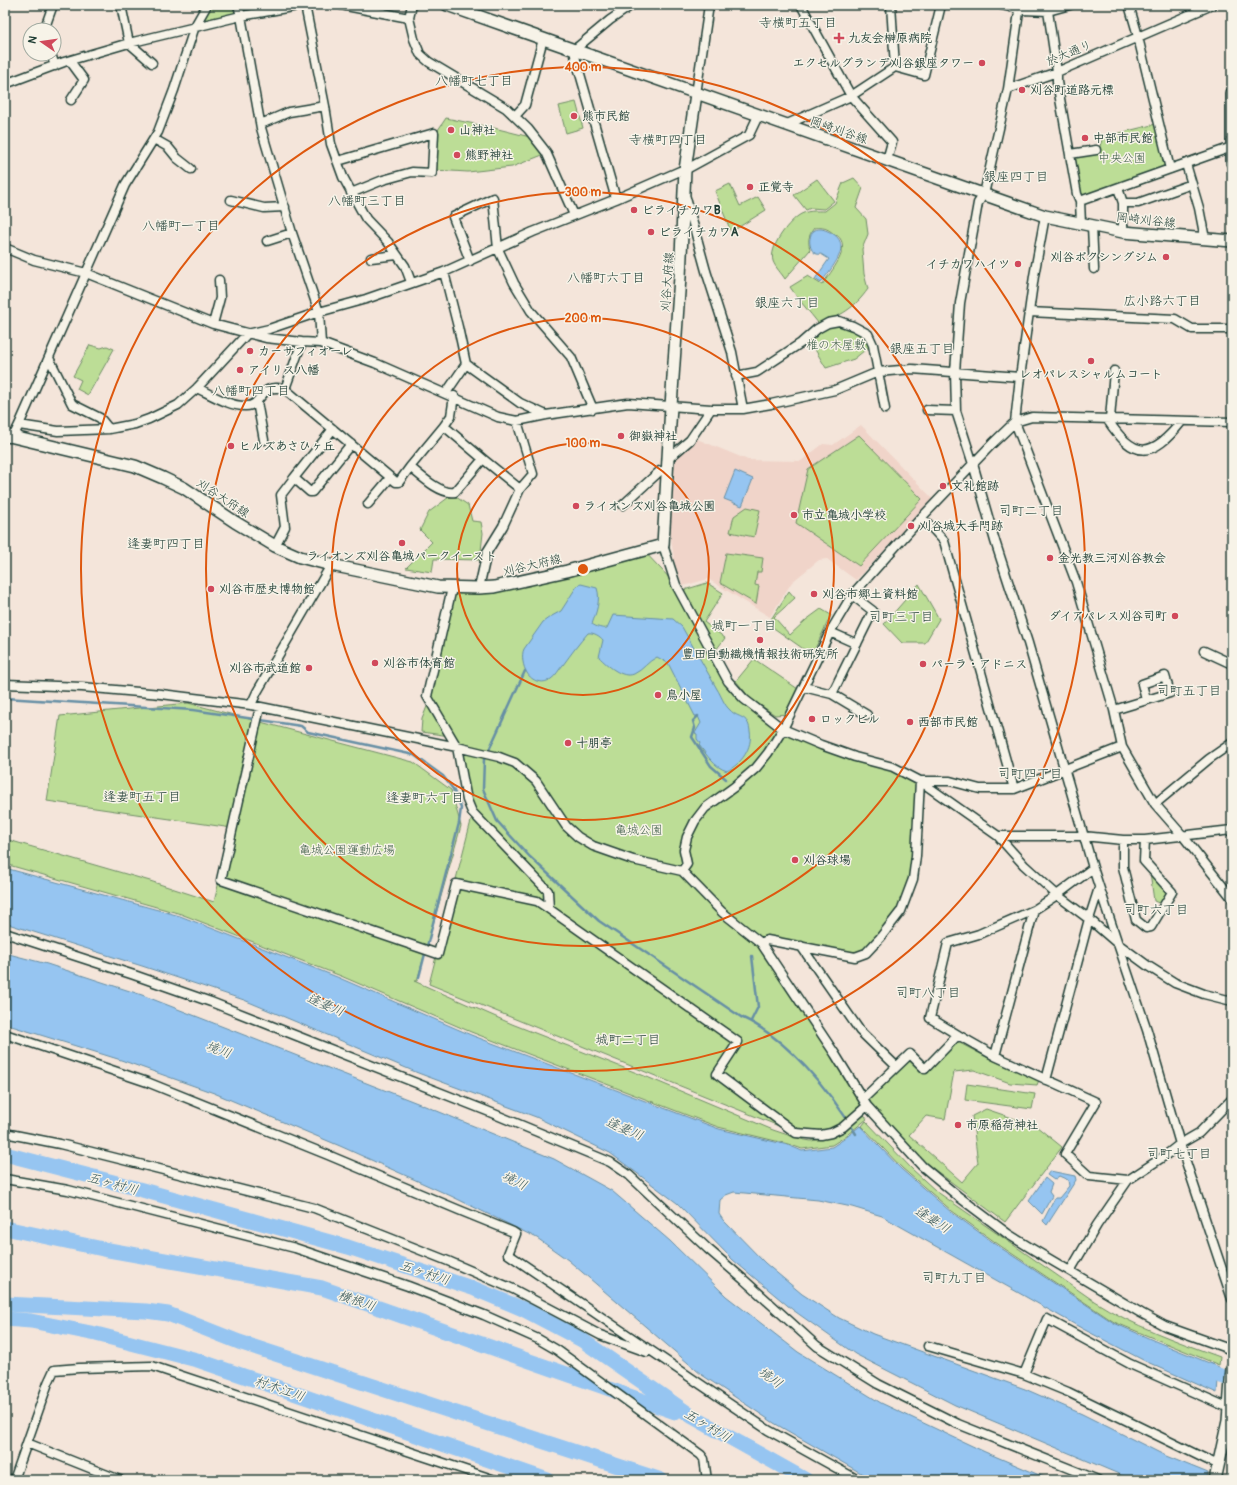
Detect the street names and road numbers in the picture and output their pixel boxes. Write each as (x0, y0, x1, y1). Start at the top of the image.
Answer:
street label: 於大通り (1044, 37, 1094, 70)
street label: 岡崎刈谷線 (808, 114, 870, 147)
street label: 岡崎刈谷線 (1115, 210, 1177, 231)
street label: 刈谷大府線 (658, 252, 677, 312)
street label: 刈谷大府線 (193, 476, 252, 521)
street label: 刈谷大府線 (501, 551, 563, 580)

